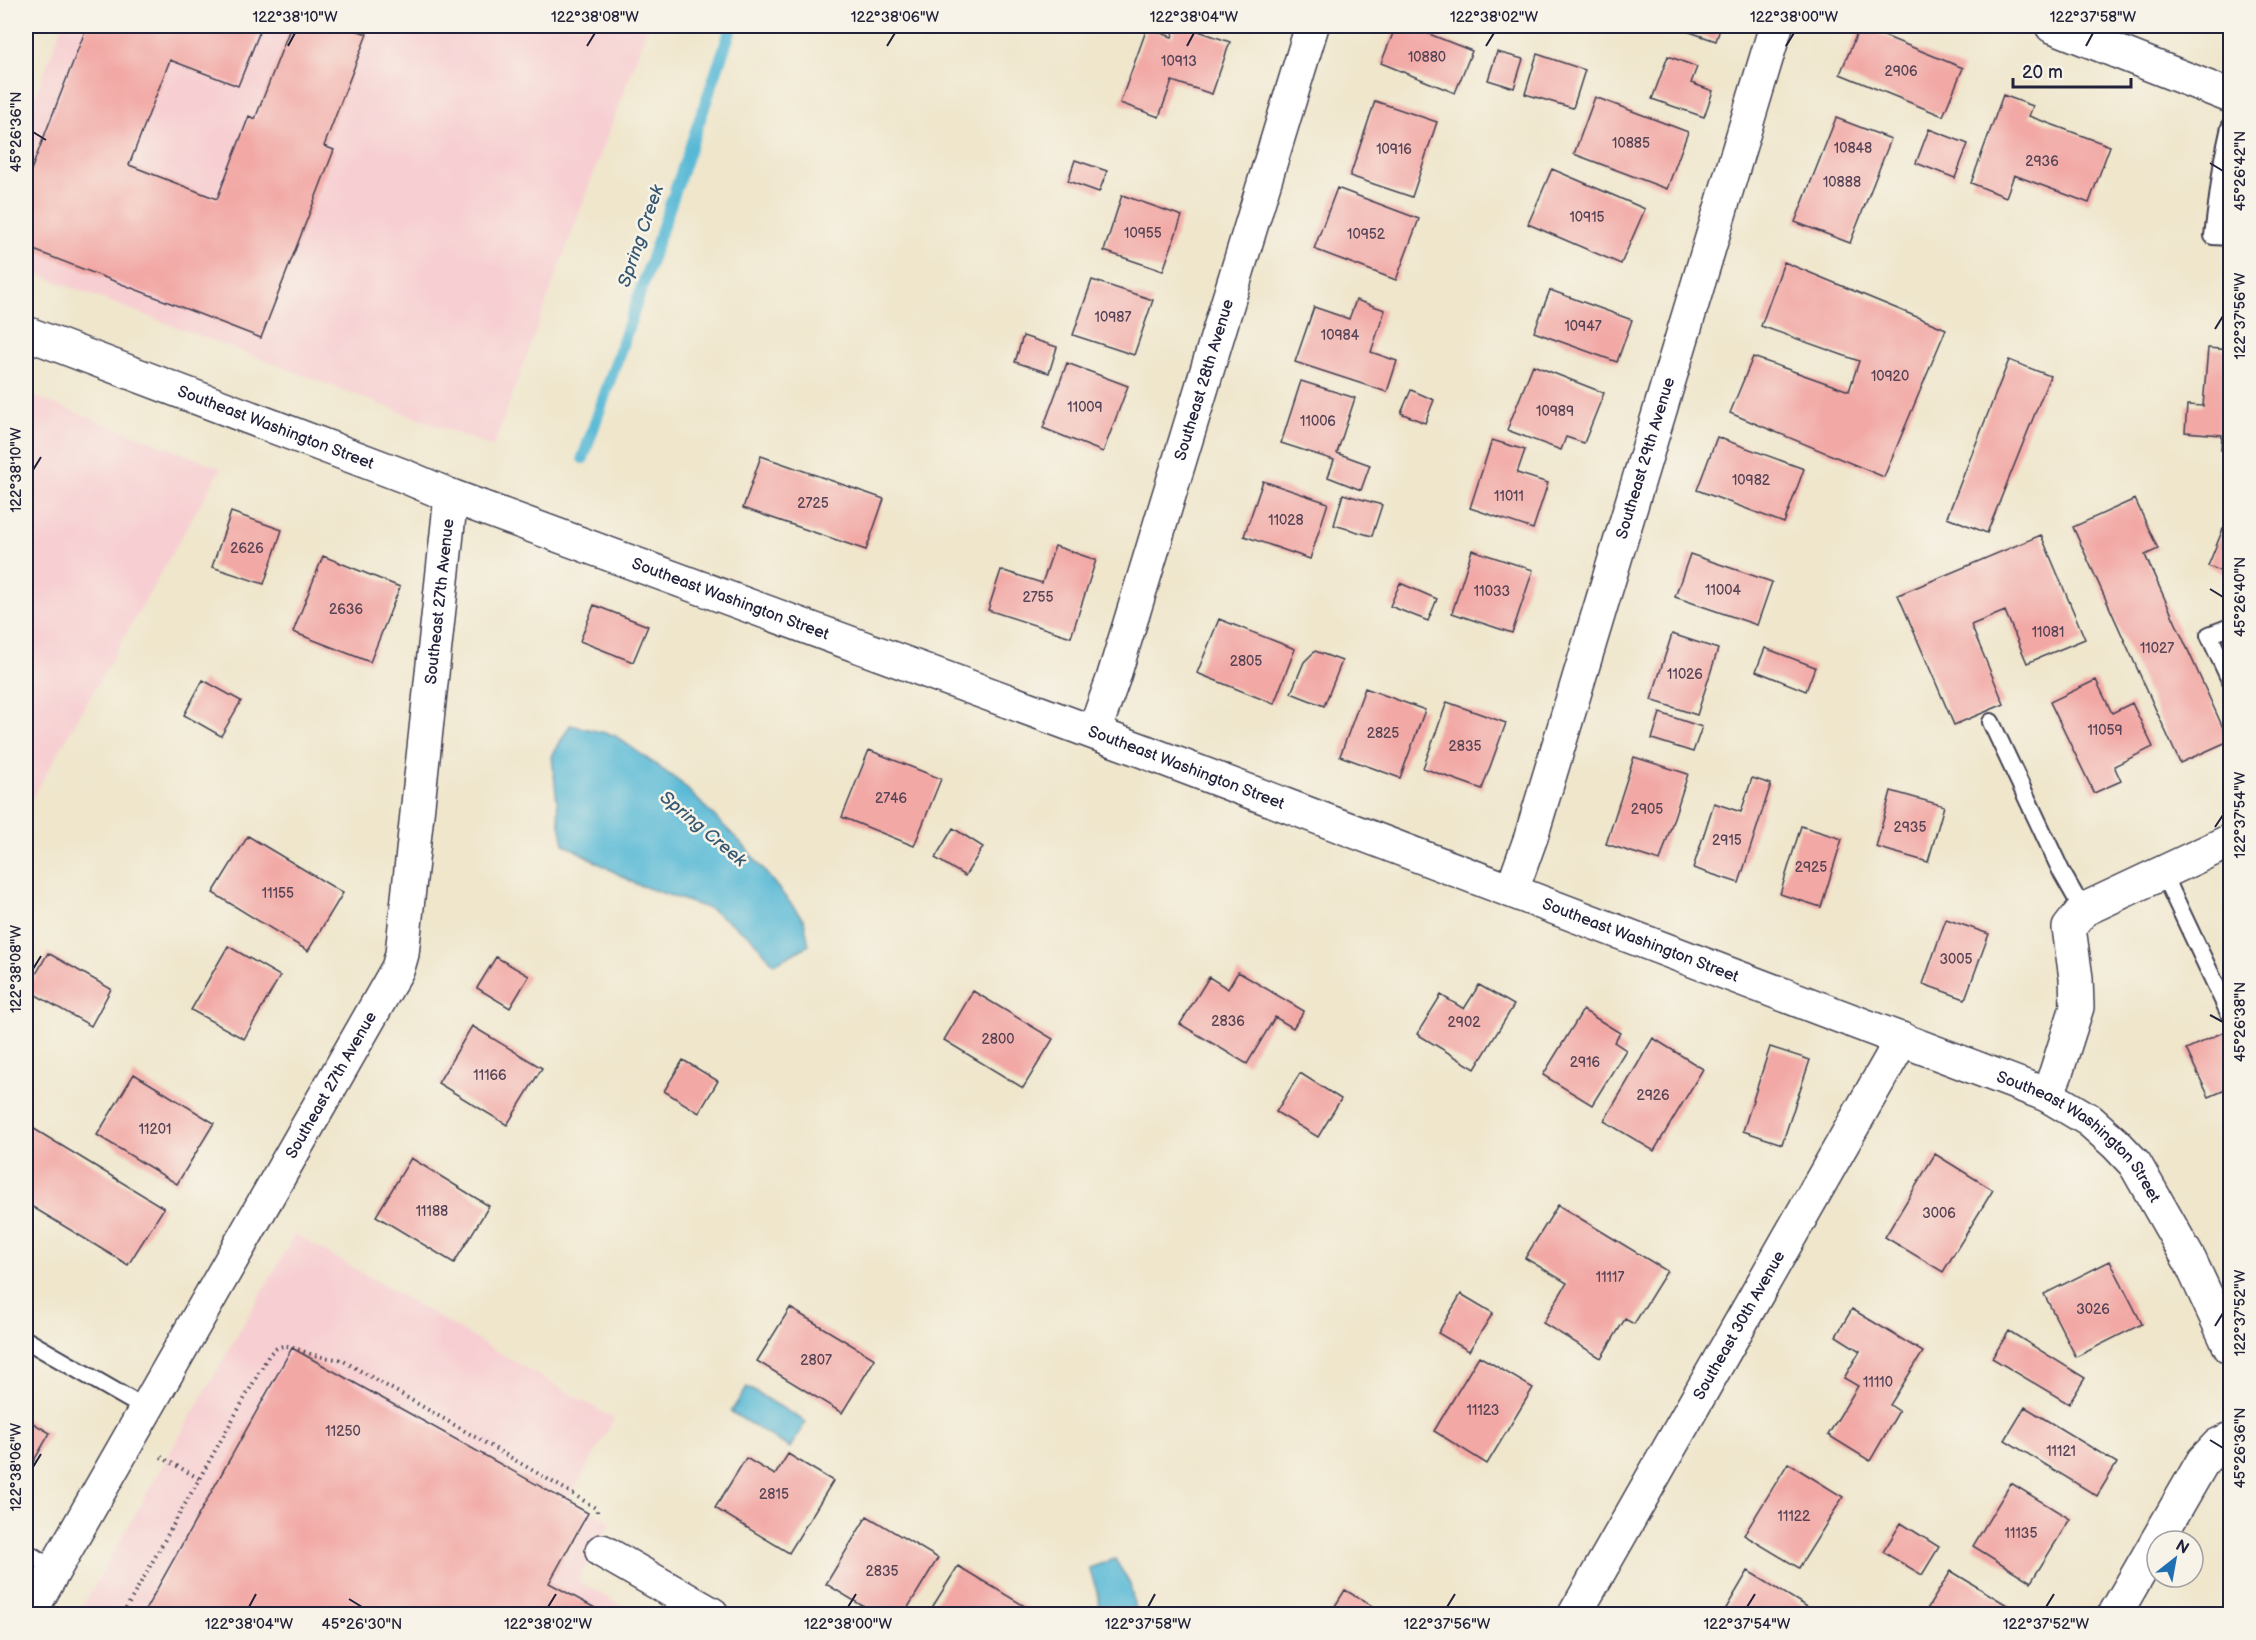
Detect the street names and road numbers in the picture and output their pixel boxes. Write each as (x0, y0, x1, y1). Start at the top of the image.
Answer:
street label: Southeast 28th Avenue (1171, 296, 1238, 463)
street label: Southeast 29th Avenue (1612, 375, 1679, 541)
street label: Southeast Washington Street (175, 382, 377, 473)
street label: Southeast 27th Avenue (421, 517, 458, 685)
street label: Southeast Washington Street (629, 554, 832, 644)
street label: Southeast Washington Street (1085, 722, 1287, 813)
street label: Southeast Washington Street (1540, 894, 1741, 986)
street label: Southeast 27th Avenue (282, 1008, 381, 1162)
street label: Southeast Washington Street (1994, 1067, 2164, 1206)
street label: Southeast 30th Avenue (1689, 1247, 1789, 1403)

